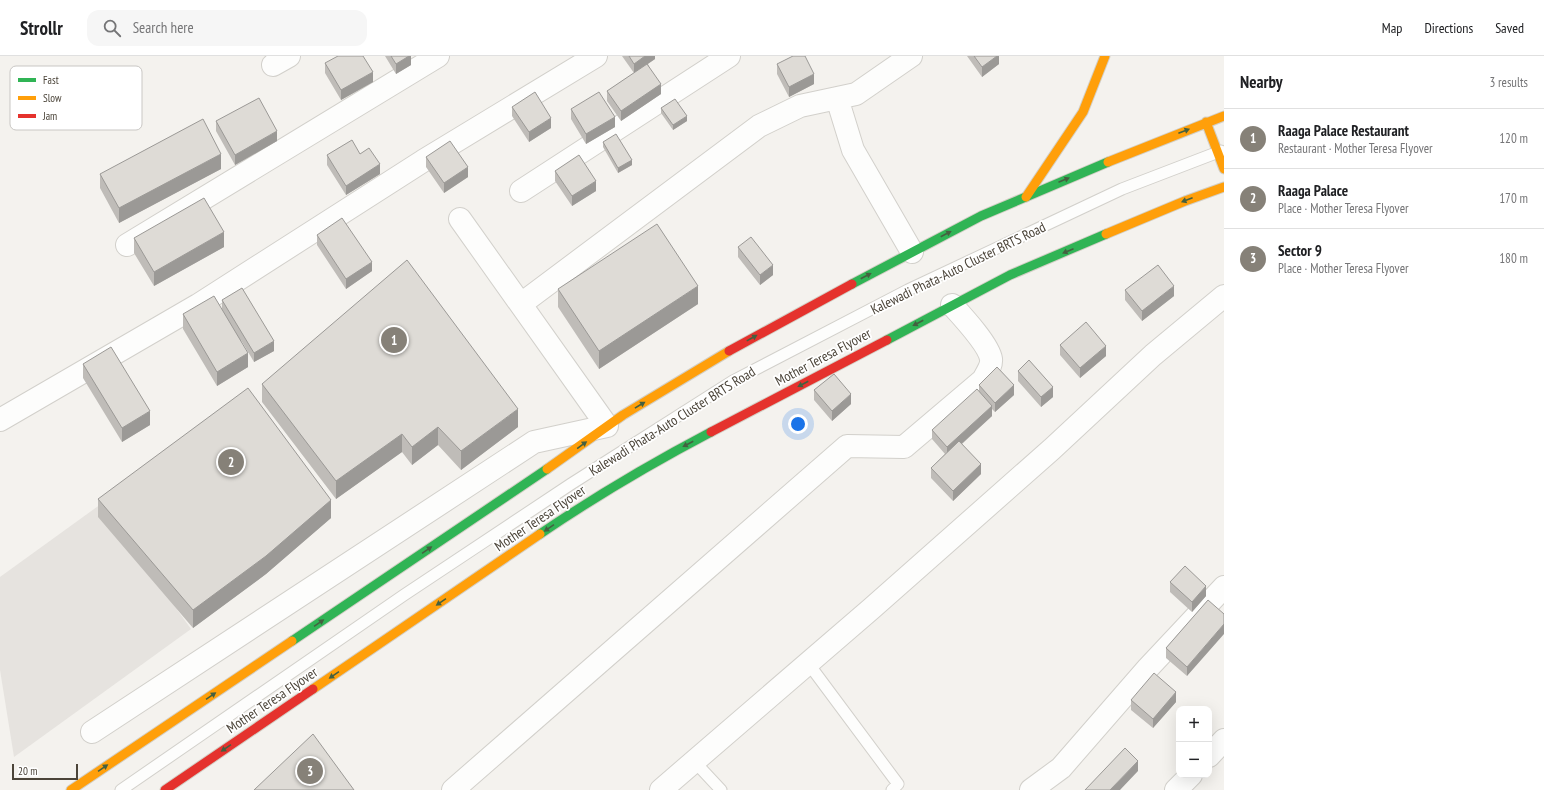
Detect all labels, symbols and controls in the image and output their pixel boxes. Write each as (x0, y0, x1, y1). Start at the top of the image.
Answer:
search box (87, 10, 367, 46)
text: Strollr (20, 16, 63, 40)
icon: search (101, 17, 123, 39)
text: Search here (133, 18, 194, 37)
text: Map (1382, 19, 1402, 37)
text: Directions (1424, 19, 1473, 37)
text: Saved (1495, 19, 1524, 37)
legend (10, 66, 142, 130)
text: Nearby (1240, 71, 1283, 93)
text: Fast (43, 73, 59, 87)
text: 3 results (1489, 74, 1528, 91)
text: Slow (43, 91, 62, 105)
text: Jam (42, 109, 57, 123)
text: Raaga Palace Restaurant (1278, 121, 1409, 140)
one-way arrow (1179, 127, 1191, 133)
text: 1 (1250, 130, 1256, 147)
text: 120 m (1499, 130, 1528, 147)
text: Restaurant · Mother Teresa Flyover (1278, 140, 1433, 157)
one-way arrow (1059, 177, 1071, 183)
text: Raaga Palace (1278, 181, 1348, 200)
text: 2 (1250, 190, 1256, 207)
text: 170 m (1499, 190, 1528, 207)
one-way arrow (1181, 198, 1193, 204)
text: Place · Mother Teresa Flyover (1278, 200, 1409, 217)
street label: Kalewadi Phata-Auto Cluster BRTS Road (867, 218, 1049, 318)
one-way arrow (940, 231, 952, 237)
text: Sector 9 (1278, 241, 1322, 260)
one-way arrow (1061, 248, 1073, 254)
text: 3 (1250, 250, 1256, 267)
text: 180 m (1499, 250, 1528, 267)
text: Place · Mother Teresa Flyover (1278, 260, 1409, 277)
one-way arrow (860, 273, 872, 279)
one-way arrow (912, 320, 924, 326)
street label: Mother Teresa Flyover (772, 324, 874, 390)
pin: 1 (381, 325, 407, 355)
one-way arrow (746, 335, 757, 341)
street label: Kalewadi Phata-Auto Cluster BRTS Road (586, 362, 758, 480)
one-way arrow (797, 381, 809, 387)
one-way arrow (635, 401, 645, 409)
your location (788, 414, 808, 434)
one-way arrow (576, 441, 587, 449)
one-way arrow (682, 441, 694, 448)
pin: 2 (218, 447, 244, 477)
street label: Mother Teresa Flyover (491, 481, 589, 555)
one-way arrow (544, 524, 554, 532)
one-way arrow (421, 546, 432, 554)
one-way arrow (436, 598, 447, 606)
one-way arrow (314, 619, 324, 627)
street label: Mother Teresa Flyover (223, 663, 321, 737)
one-way arrow (329, 671, 339, 679)
one-way arrow (205, 692, 217, 699)
map controls (1176, 706, 1212, 778)
button: + (1176, 706, 1212, 742)
button: − (1176, 742, 1212, 778)
one-way arrow (221, 744, 232, 752)
pin: 3 (297, 756, 323, 786)
scale bar (12, 762, 78, 781)
text: 20 m (18, 764, 37, 778)
one-way arrow (98, 764, 108, 772)

